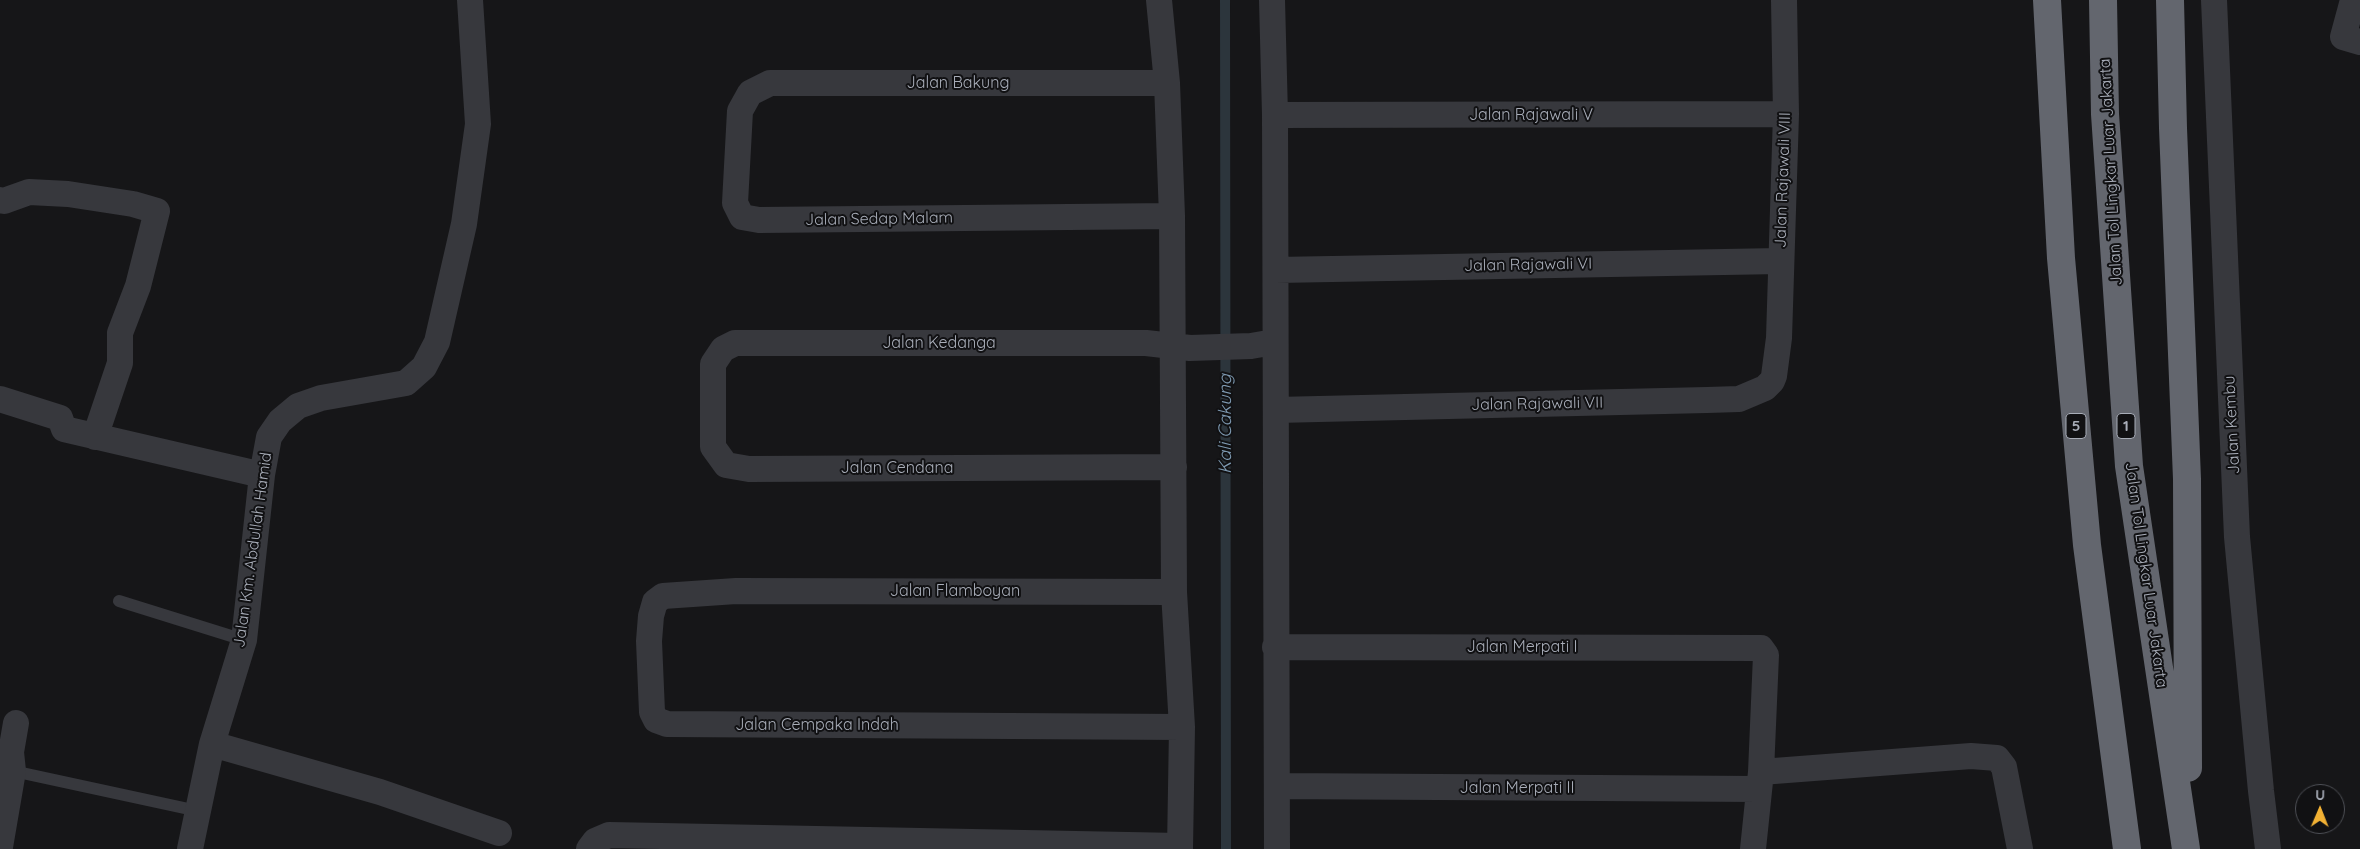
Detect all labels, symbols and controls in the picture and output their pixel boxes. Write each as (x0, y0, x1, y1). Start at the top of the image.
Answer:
street label: Jalan Tol Lingkar Luar Jakarta (2095, 58, 2127, 286)
street label: Jalan Bakung (907, 73, 1009, 93)
street label: Jalan Rajawali V (1469, 105, 1593, 125)
street label: Jalan Rajawali VIII (1771, 112, 1795, 248)
street label: Jalan Sedap Malam (805, 208, 953, 230)
street label: Jalan Rajawali VI (1464, 254, 1592, 276)
street label: Jalan Kedanga (882, 333, 996, 353)
water label: Kali Cakung (1215, 374, 1237, 474)
street label: Jalan Kembu (2220, 375, 2244, 475)
street label: Jalan Rajawali VII (1471, 393, 1603, 415)
road number: 5 (2066, 414, 2086, 438)
road number: 1 (2117, 414, 2135, 438)
street label: Jalan Km. Abdullah Hamid (230, 451, 276, 649)
street label: Jalan Cendana (841, 458, 953, 478)
street label: Jalan Tol Lingkar Luar Jakarta (2121, 461, 2171, 689)
street label: Jalan Flamboyan (890, 581, 1020, 601)
street label: Jalan Merpati I (1467, 637, 1577, 657)
street label: Jalan Cempaka Indah (735, 715, 899, 735)
street label: Jalan Merpati II (1460, 778, 1574, 798)
north arrow (2295, 784, 2345, 834)
text: U (2315, 786, 2325, 804)

